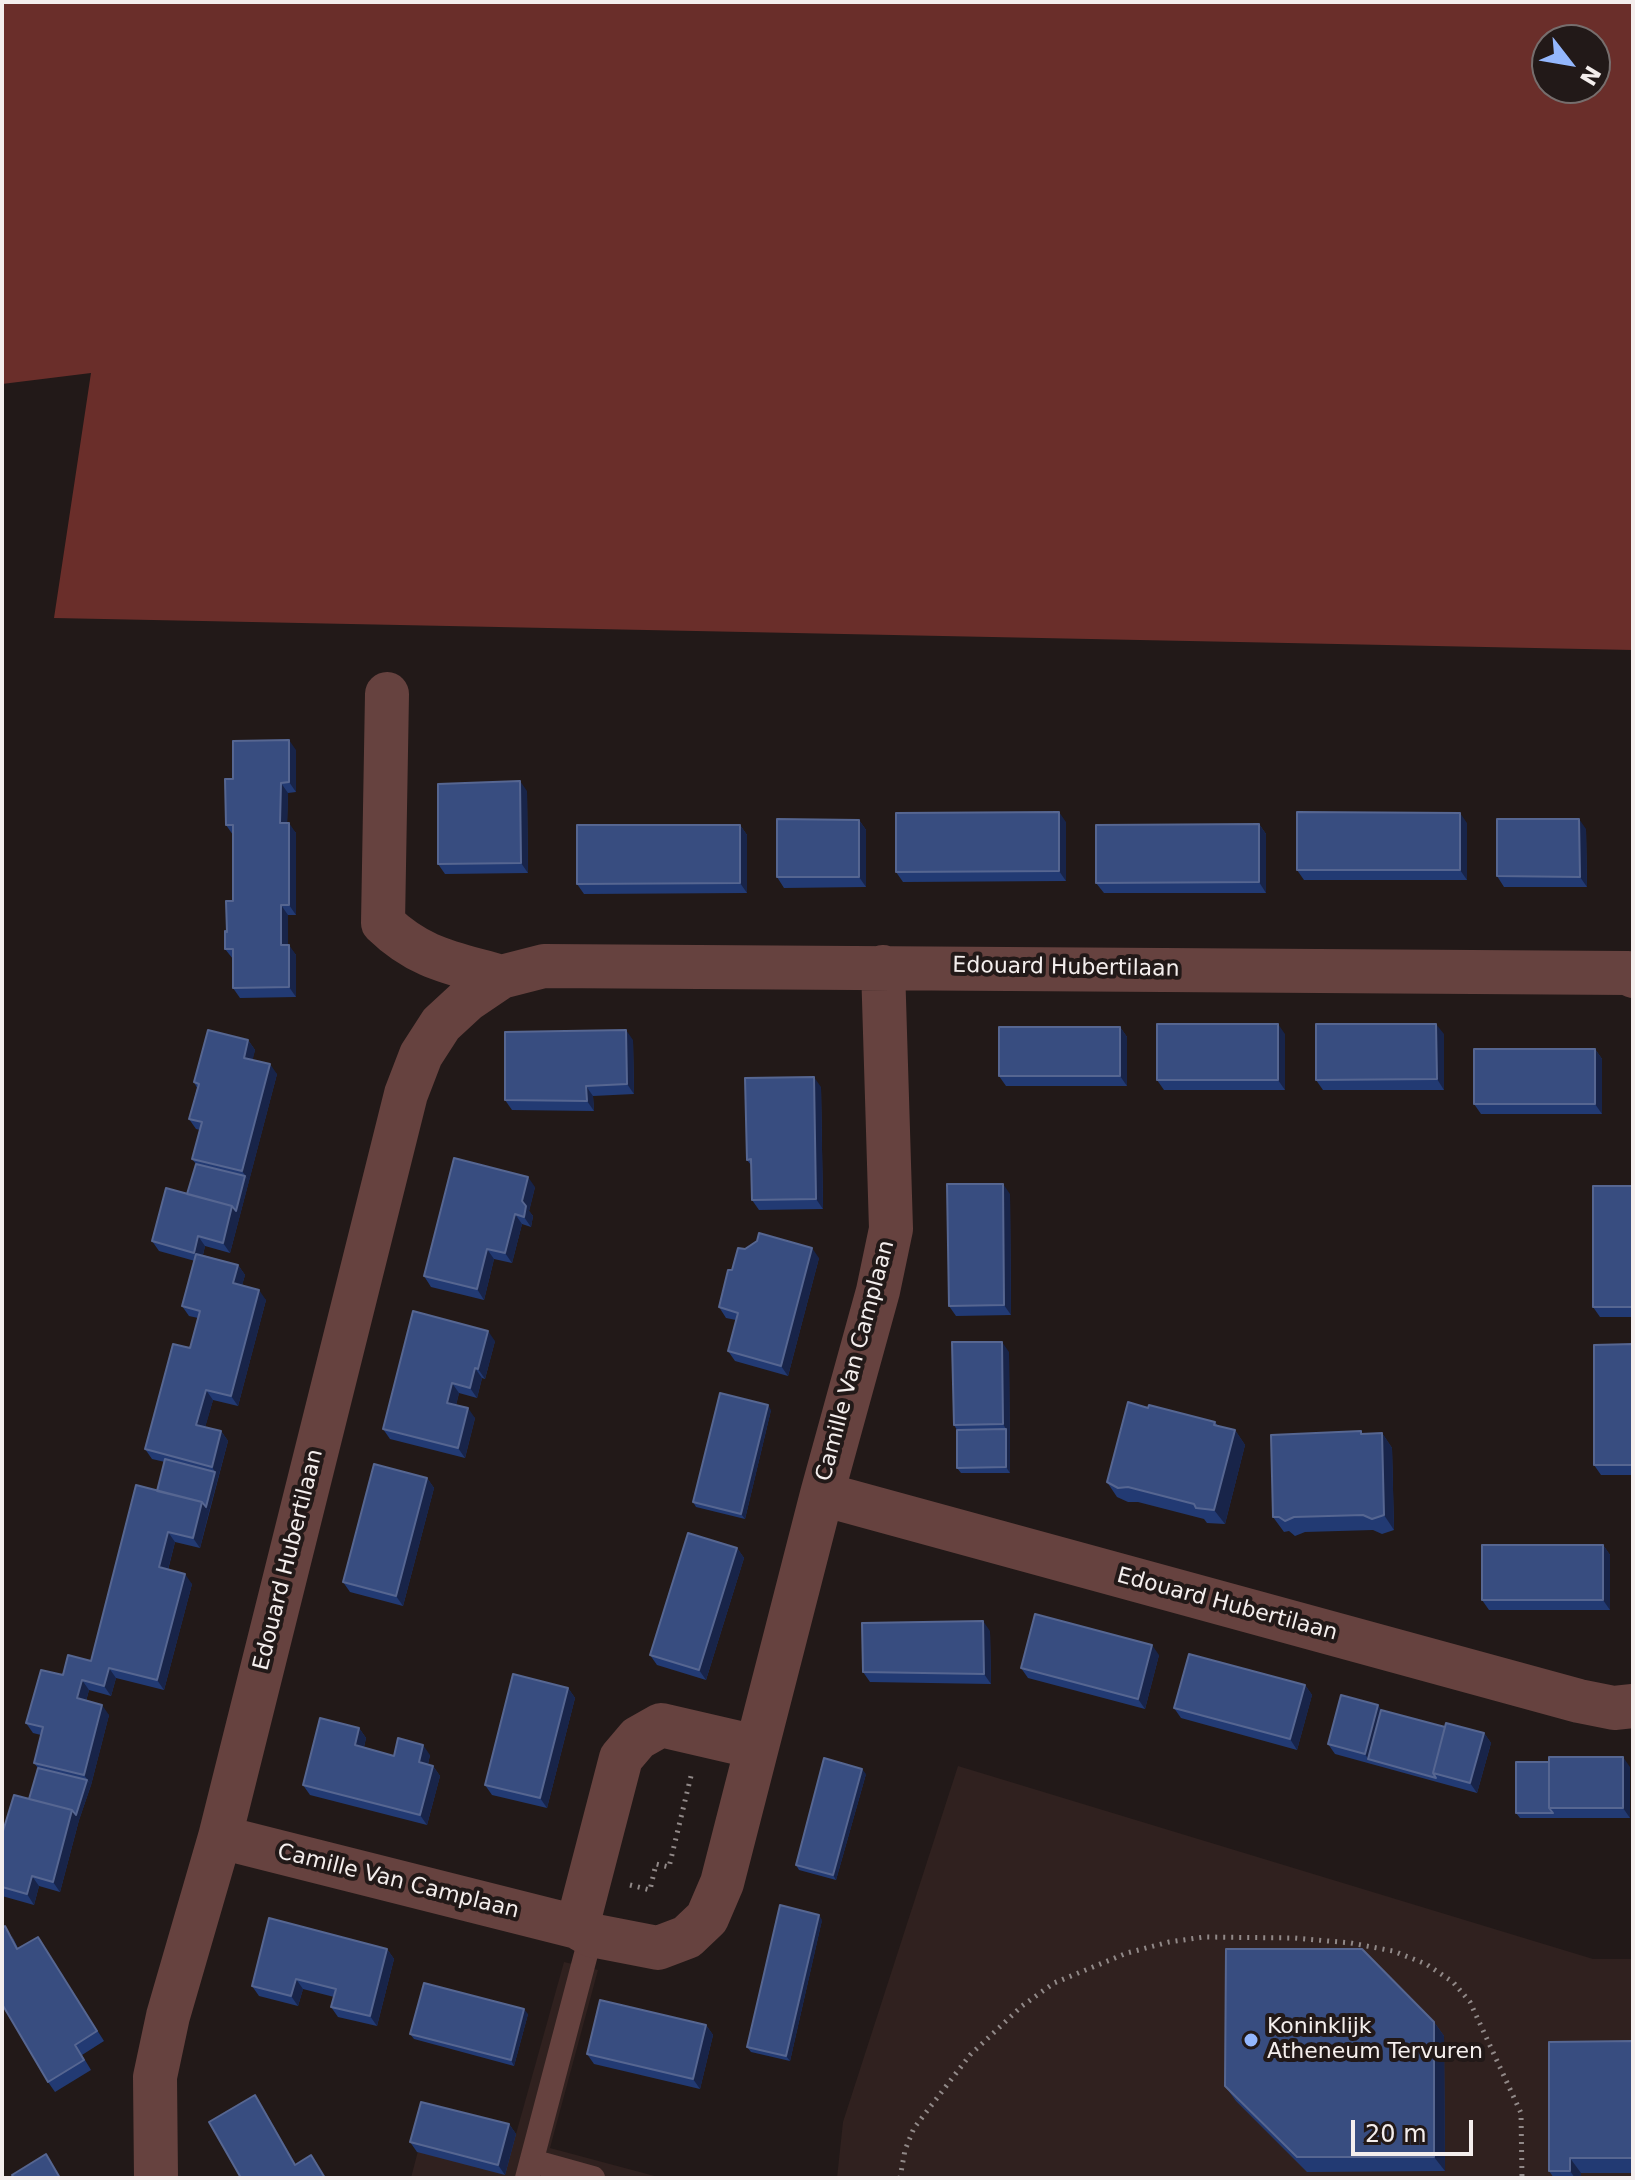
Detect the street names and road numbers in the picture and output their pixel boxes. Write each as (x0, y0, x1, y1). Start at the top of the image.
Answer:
street label: Edouard Hubertilaan (952, 953, 1180, 983)
street label: Camille Van Camplaan (811, 1238, 901, 1484)
street label: Edouard Hubertilaan (249, 1447, 329, 1673)
street label: Edouard Hubertilaan (1114, 1563, 1340, 1647)
street label: Camille Van Camplaan (274, 1839, 522, 1925)

